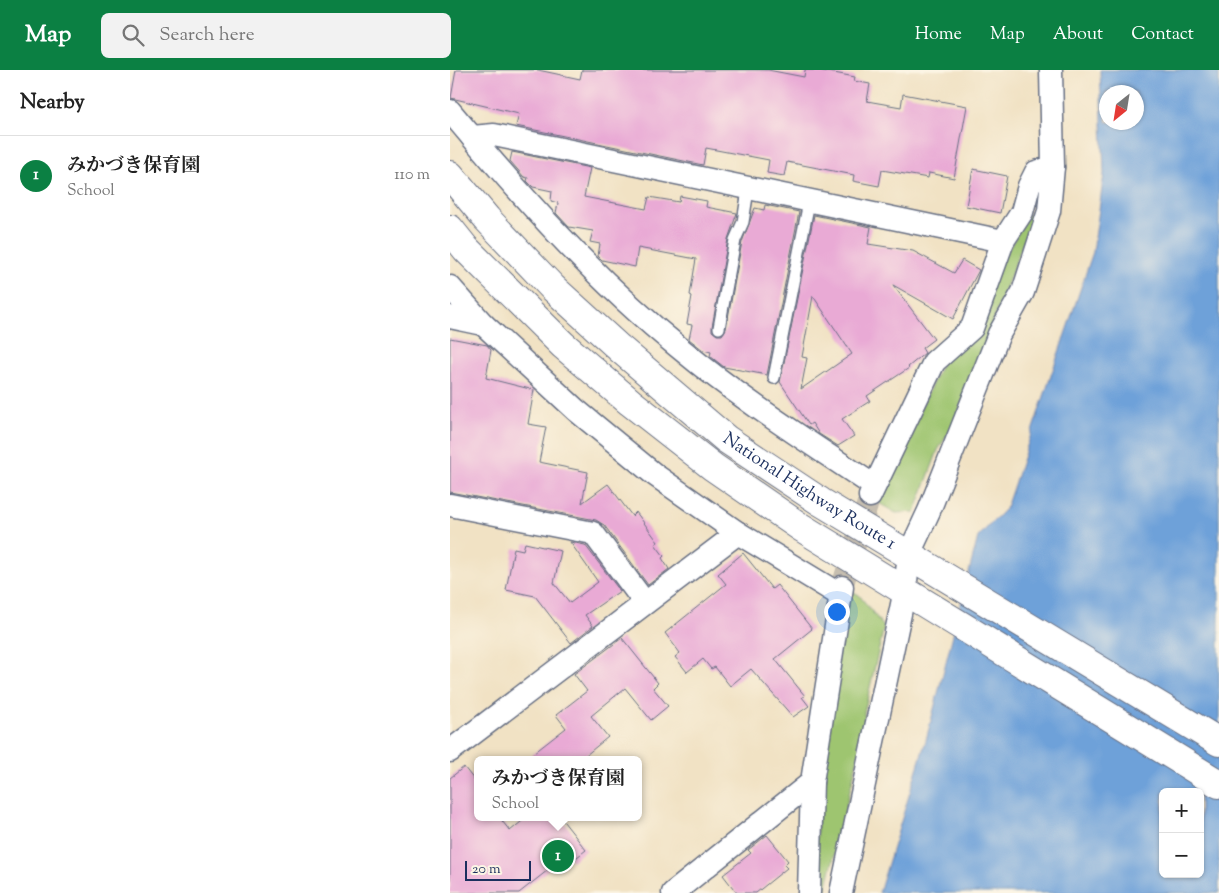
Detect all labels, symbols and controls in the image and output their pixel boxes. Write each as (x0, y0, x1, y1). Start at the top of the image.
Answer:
search box (101, 13, 451, 58)
text: Map (25, 18, 71, 52)
icon: search (119, 21, 147, 49)
text: Search here (159, 22, 255, 49)
text: Home (915, 22, 962, 48)
text: Map (990, 22, 1025, 48)
text: About (1053, 22, 1103, 48)
text: Contact (1131, 22, 1194, 48)
north arrow (1099, 85, 1144, 130)
text: Nearby (20, 88, 85, 118)
text: みかづき保育園 (67, 153, 200, 180)
text: 1 (33, 164, 39, 187)
text: 110 m (394, 164, 430, 187)
text: School (67, 180, 115, 203)
street label: National Highway Route 1 (717, 427, 900, 557)
your location (824, 599, 850, 625)
popup (474, 756, 642, 821)
text: みかづき保育園 (491, 766, 625, 793)
map controls (1159, 788, 1204, 878)
button: + (1159, 788, 1204, 833)
text: School (491, 793, 539, 816)
button: − (1159, 833, 1204, 878)
pin: 1 (542, 837, 574, 875)
scale bar (465, 858, 531, 881)
text: 20 m (472, 860, 501, 880)

